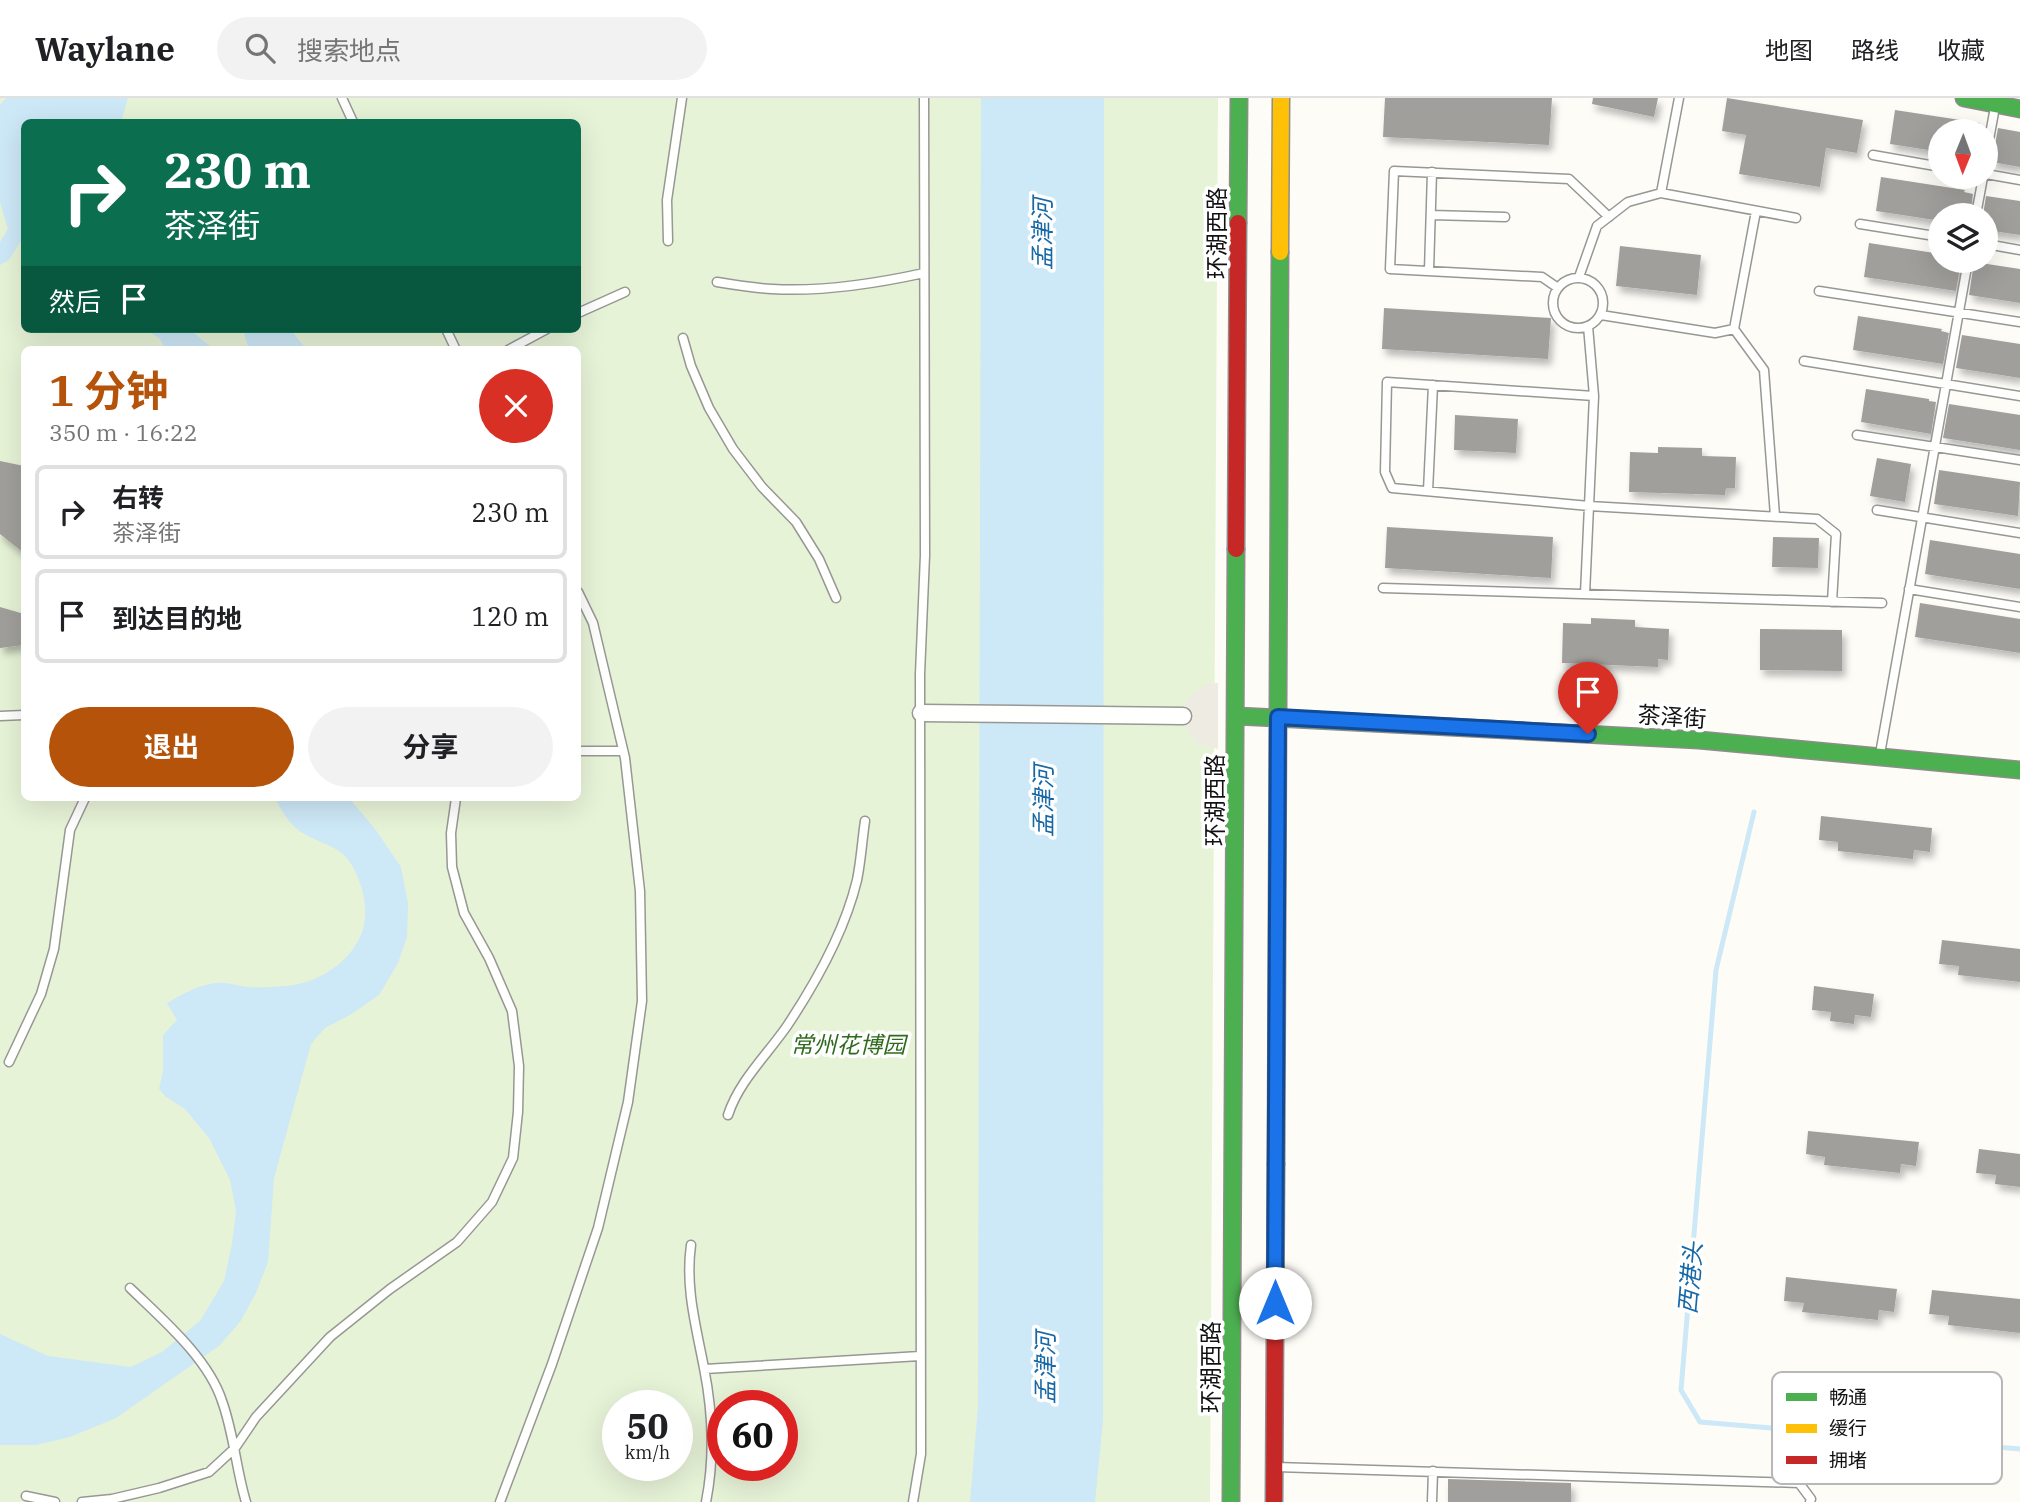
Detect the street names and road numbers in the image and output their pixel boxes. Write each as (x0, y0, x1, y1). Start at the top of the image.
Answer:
street label: 环湖西路 (1201, 187, 1231, 279)
street label: 茶泽街 (1637, 699, 1707, 733)
street label: 环湖西路 (1199, 754, 1229, 846)
street label: 环湖西路 (1195, 1321, 1225, 1413)

